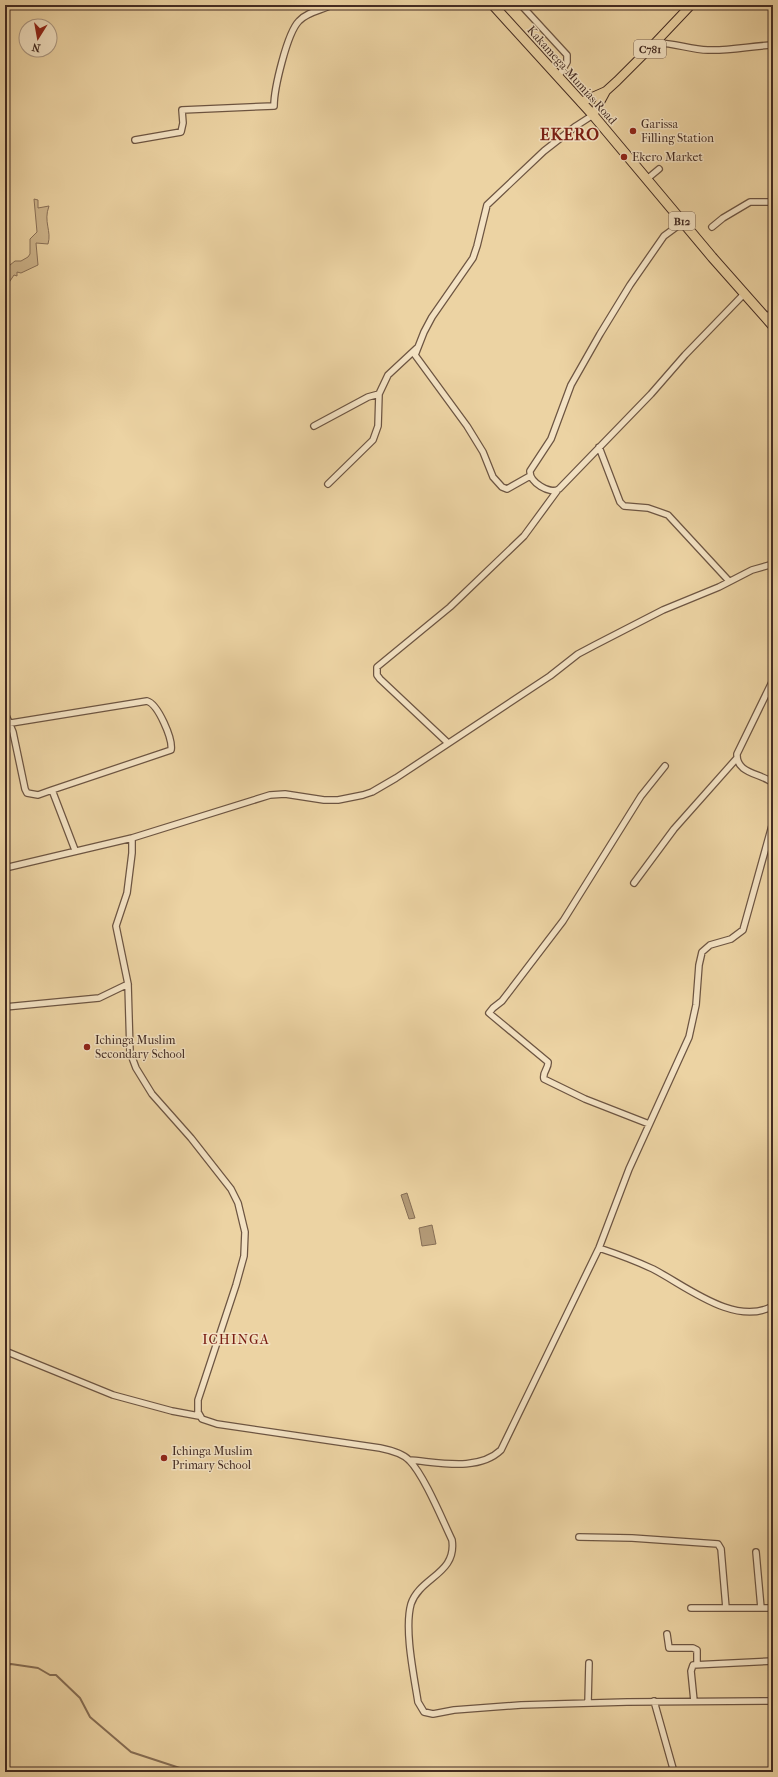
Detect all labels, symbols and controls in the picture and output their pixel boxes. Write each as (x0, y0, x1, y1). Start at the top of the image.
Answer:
north arrow (18, 18, 58, 58)
street label: Kakamega-Mumias Road (524, 23, 620, 127)
text: N (30, 40, 42, 55)
road number: C781 (634, 40, 666, 58)
place label: Garissa Filling Station (641, 117, 714, 145)
district label: EKERO (540, 125, 600, 144)
marker: Garissa Filling Station (628, 126, 638, 136)
place label: Ekero Market (632, 150, 703, 164)
marker: Ekero Market (619, 152, 629, 162)
road number: B12 (669, 212, 695, 230)
place label: Ichinga Muslim Secondary School (95, 1033, 186, 1061)
marker: Ichinga Muslim Secondary School (82, 1042, 92, 1052)
district label: ICHINGA (202, 1331, 270, 1348)
place label: Ichinga Muslim Primary School (172, 1444, 252, 1472)
marker: Ichinga Muslim Primary School (159, 1453, 169, 1463)

